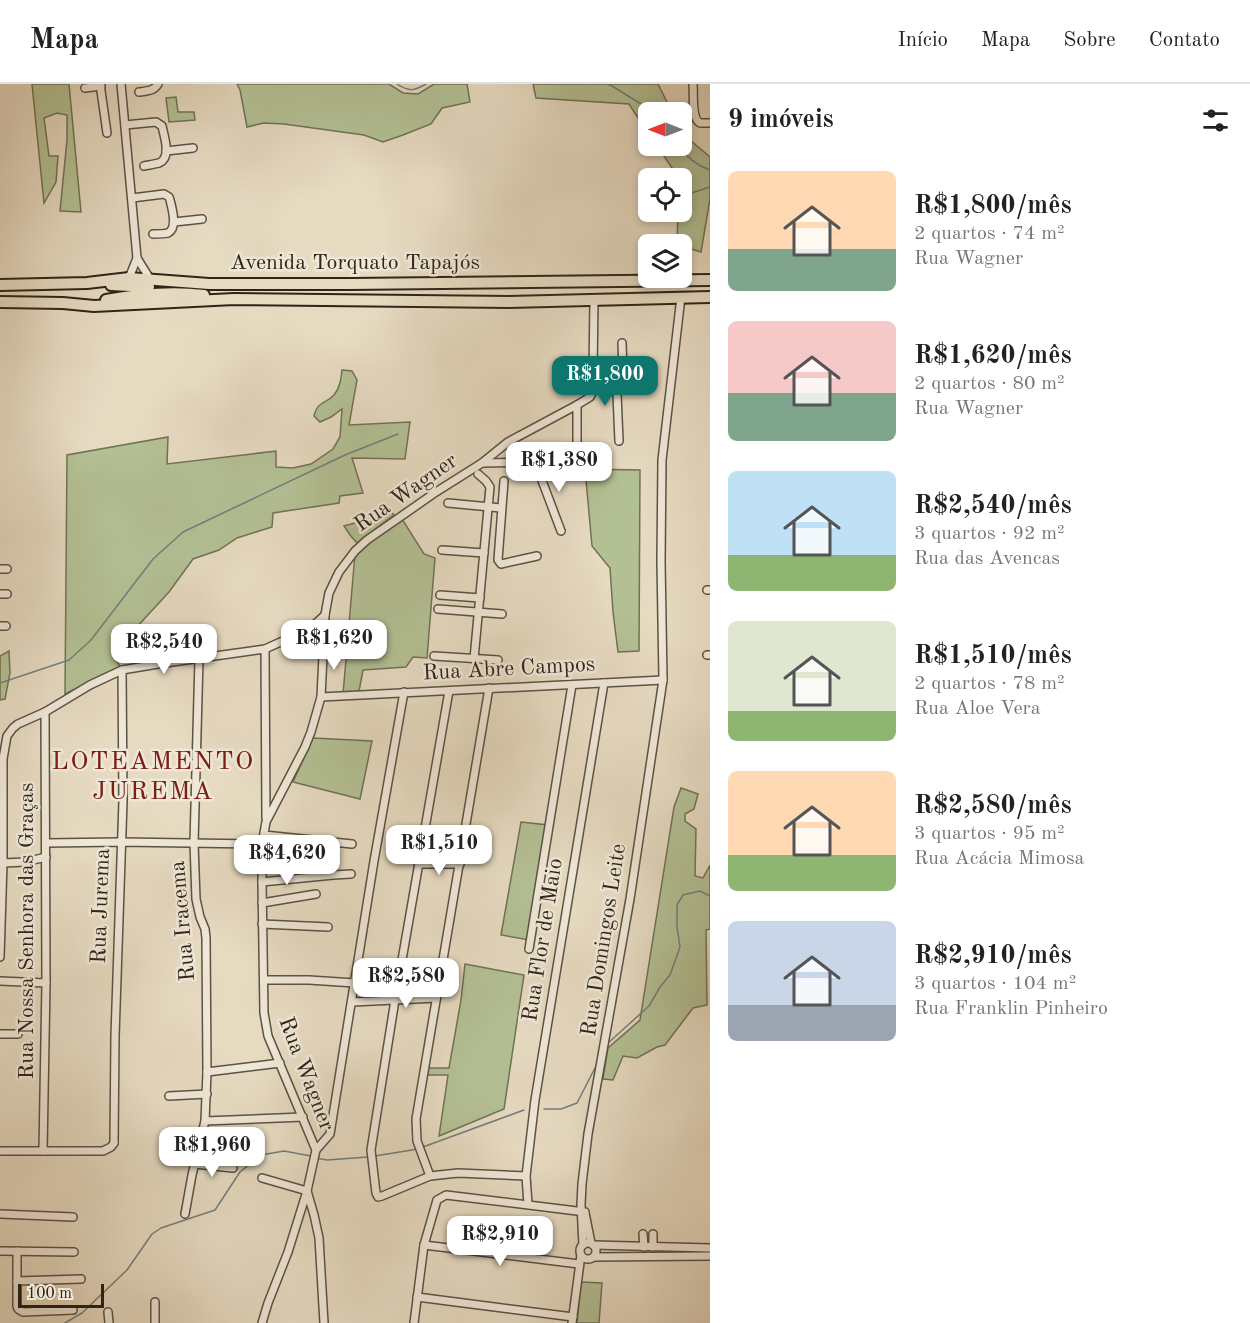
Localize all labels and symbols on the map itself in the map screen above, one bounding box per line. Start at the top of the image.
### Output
north arrow [638,102,692,156]
street label: Avenida Torquato Tapajós [230,252,480,274]
pin: R$1,800 [550,356,660,407]
pin: R$1,380 [504,442,614,493]
street label: Rua Wagner [351,450,461,536]
pin: R$1,620 [279,620,389,671]
pin: R$2,540 [109,624,219,675]
street label: Rua Abre Campos [422,653,596,685]
district label: LOTEAMENTO JUREMA [51,749,255,805]
street label: Rua Nossa Senhora das Graças [16,783,38,1079]
pin: R$1,510 [384,825,494,876]
pin: R$4,620 [232,835,342,886]
street label: Rua Domingos Leite [578,842,630,1038]
street label: Rua Jurema [88,848,114,964]
street label: Rua Flor de Maio [519,857,567,1023]
street label: Rua Iracema [167,860,199,982]
pin: R$2,580 [351,958,461,1009]
street label: Rua Wagner [274,1014,338,1134]
pin: R$1,960 [157,1127,267,1178]
pin: R$2,910 [445,1216,555,1267]
scale bar [18,1281,104,1308]

